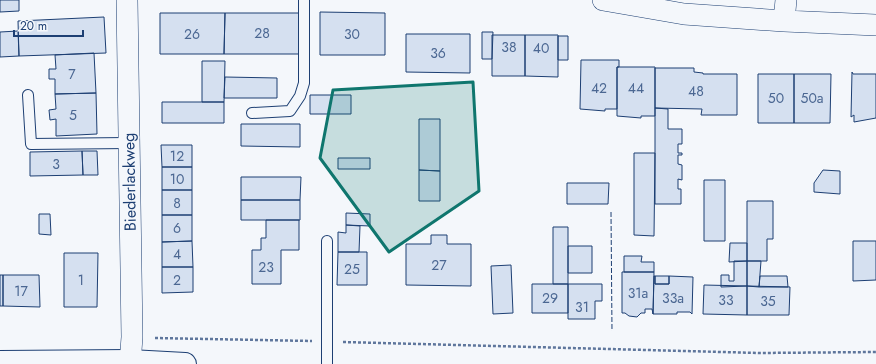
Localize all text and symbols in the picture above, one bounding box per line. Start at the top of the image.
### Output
scale bar [14,12,83,38]
text: 20 m [20,17,47,35]
house number: 28 [254,23,270,43]
house number: 26 [184,24,200,44]
house number: 30 [344,24,360,44]
house number: 38 [501,37,517,57]
house number: 40 [533,38,549,58]
house number: 36 [430,43,446,63]
house number: 7 [68,64,76,84]
house number: 42 [591,78,607,98]
house number: 44 [628,78,644,98]
house number: 48 [688,81,704,101]
house number: 50 [768,88,784,108]
house number: 50a [800,88,824,108]
house number: 5 [69,105,77,125]
street label: Biederlackweg [117,133,142,231]
house number: 12 [170,146,184,166]
house number: 3 [52,154,60,174]
house number: 10 [170,169,184,189]
house number: 8 [173,193,181,213]
house number: 6 [173,218,181,238]
house number: 4 [173,244,181,264]
house number: 27 [431,255,447,275]
house number: 23 [258,257,274,277]
house number: 25 [344,259,360,279]
house number: 1 [78,270,84,290]
house number: 2 [173,270,181,290]
house number: 17 [14,281,28,301]
house number: 31a [628,283,648,303]
house number: 29 [542,288,558,308]
house number: 33a [662,288,684,308]
house number: 33 [718,290,734,310]
house number: 35 [760,291,776,311]
house number: 31 [575,297,589,317]

